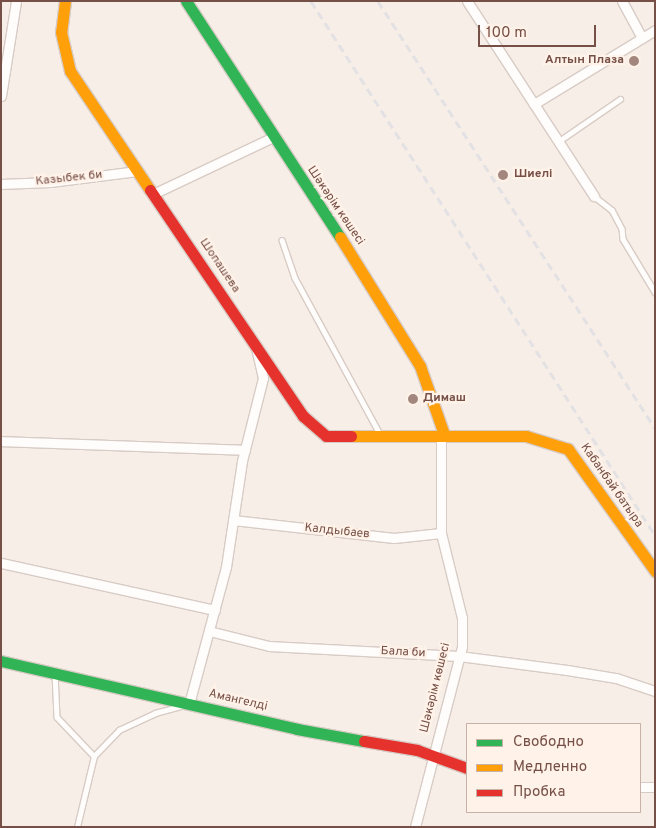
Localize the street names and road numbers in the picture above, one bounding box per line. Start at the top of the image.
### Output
street label: Шәкәрім көшесі [303,164,367,248]
street label: Казыбек би [35,168,103,190]
street label: Шопашева [196,236,242,296]
street label: Кабанбай батыра [577,441,645,531]
street label: Калдыбаев [304,521,370,543]
street label: Шәкәрім көшесі [418,642,454,734]
street label: Бала би [380,645,426,661]
street label: Амангелді [207,687,269,715]

